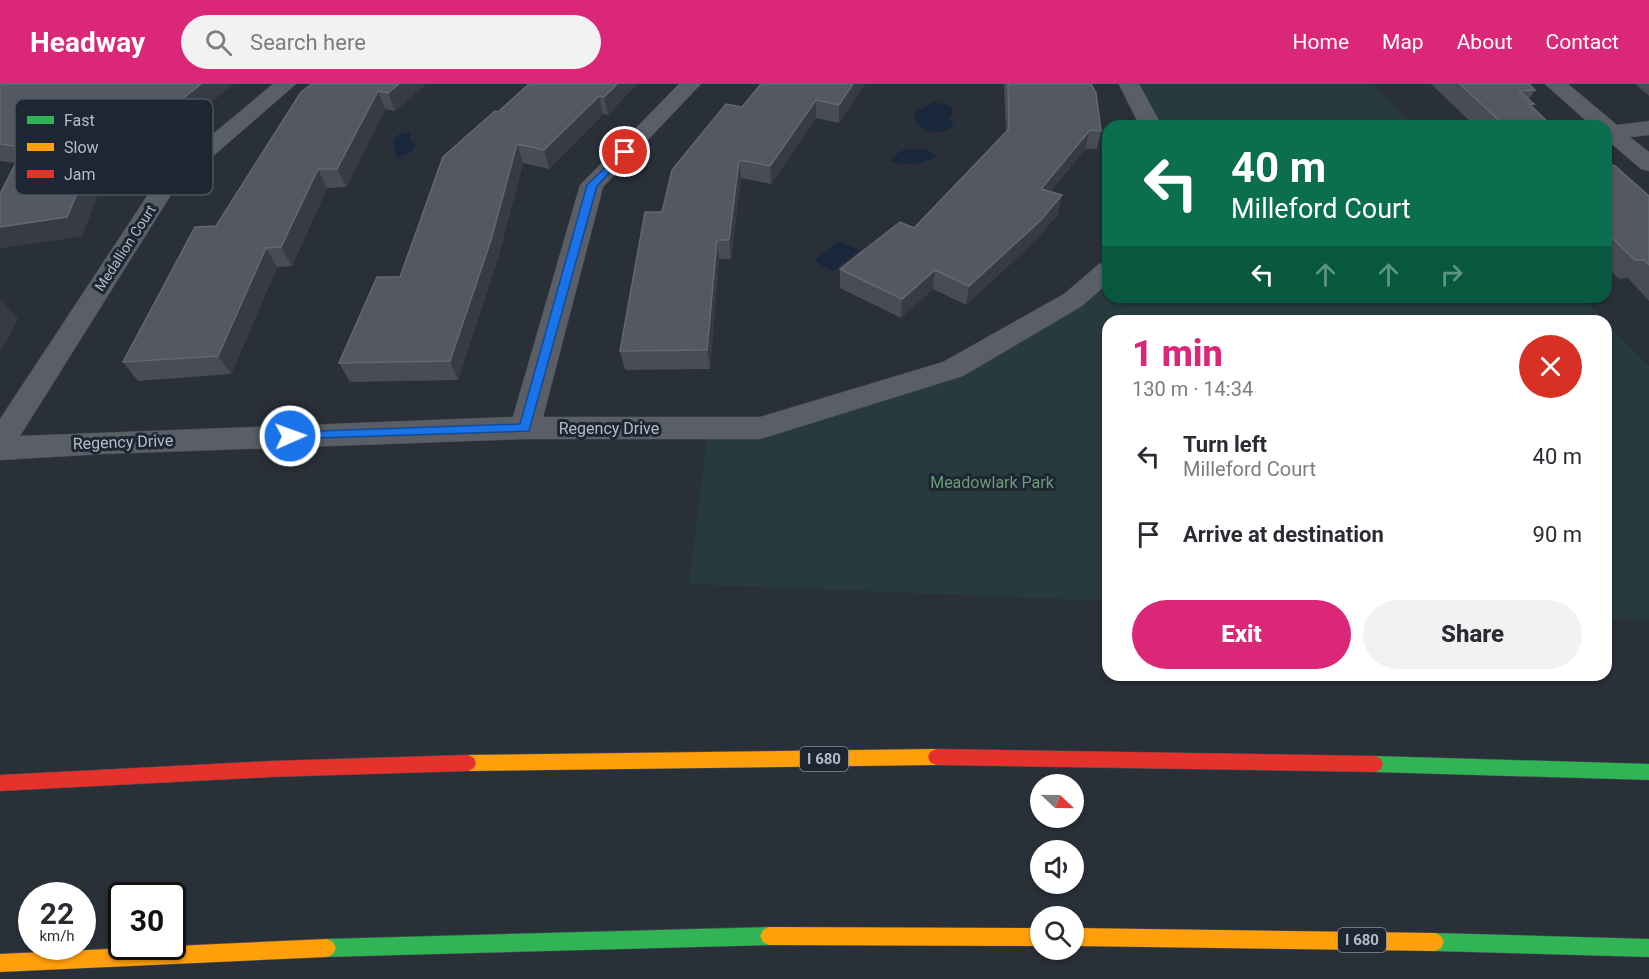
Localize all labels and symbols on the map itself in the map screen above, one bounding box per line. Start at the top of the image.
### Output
legend [15,99,213,195]
text: Fast [64,111,95,130]
pin [599,126,650,177]
text: Slow [64,138,99,157]
text: Jam [64,165,96,184]
street label: Medallion Court [91,202,159,294]
position arrow [258,404,322,468]
street label: Regency Drive [559,419,659,438]
street label: Regency Drive [72,431,174,453]
park label: Meadowlark Park [930,473,1055,492]
road number: I 680 [800,747,848,771]
north arrow [1030,774,1084,828]
speed limit sign: 30 [108,882,186,960]
road number: I 680 [1338,928,1386,952]

